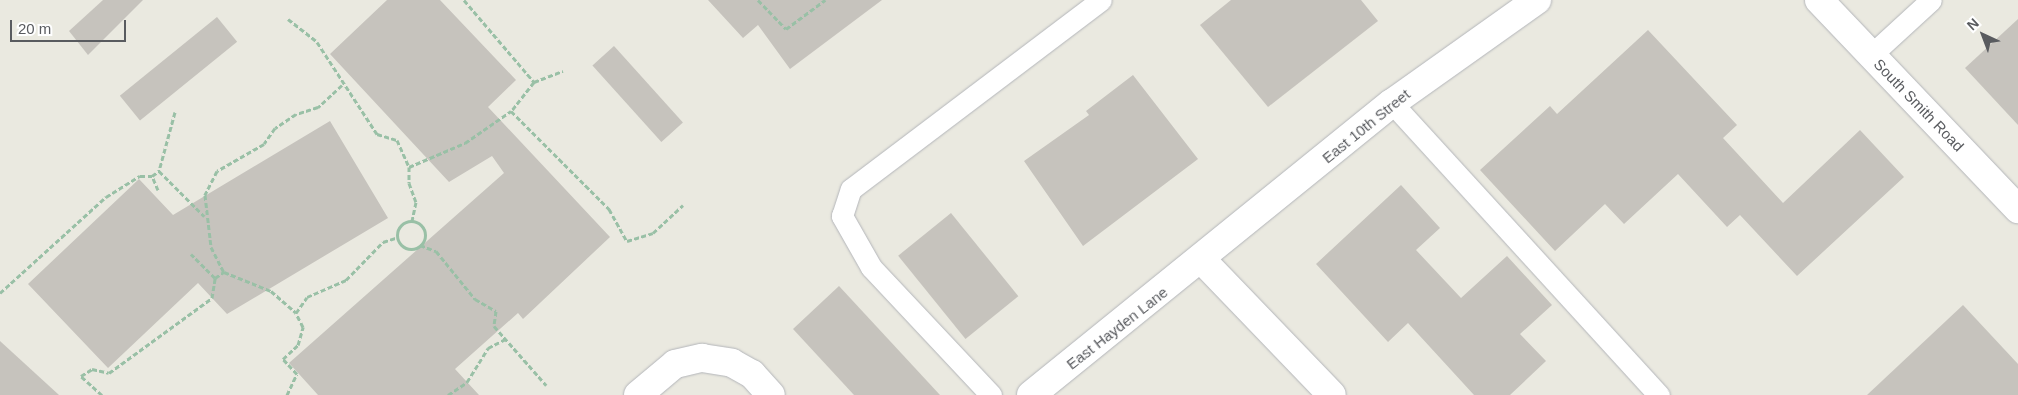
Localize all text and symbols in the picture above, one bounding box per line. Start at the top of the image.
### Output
scale bar [12,10,129,42]
north arrow [1958,10,2008,60]
text: N [1964,15,1982,33]
text: 20 m [18,20,51,37]
street label: South Smith Road [1870,55,1968,155]
street label: East 10th Street [1319,85,1413,167]
street label: East Hayden Lane [1063,283,1171,373]

